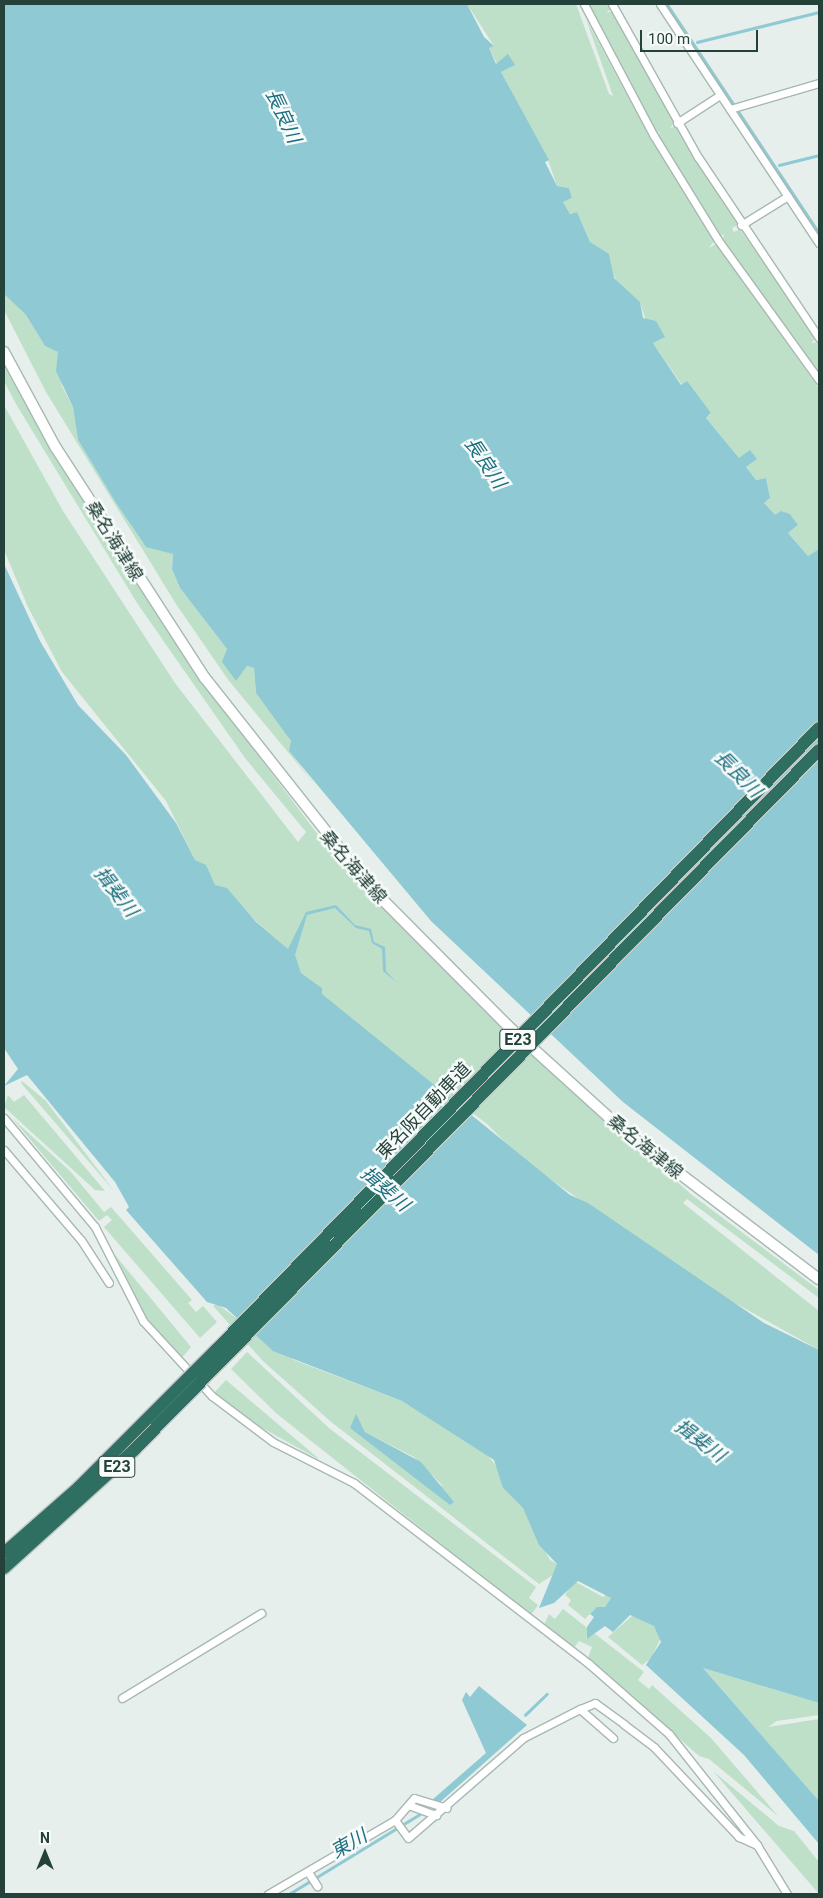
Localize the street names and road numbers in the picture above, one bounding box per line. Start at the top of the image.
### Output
street label: 桑名海津線 [81,497,147,585]
street label: 桑名海津線 [315,826,391,908]
road number: E23 [499,1026,537,1054]
street label: 東名阪自動車道 [372,1058,476,1164]
street label: 桑名海津線 [603,1110,687,1184]
road number: E23 [98,1454,136,1480]

